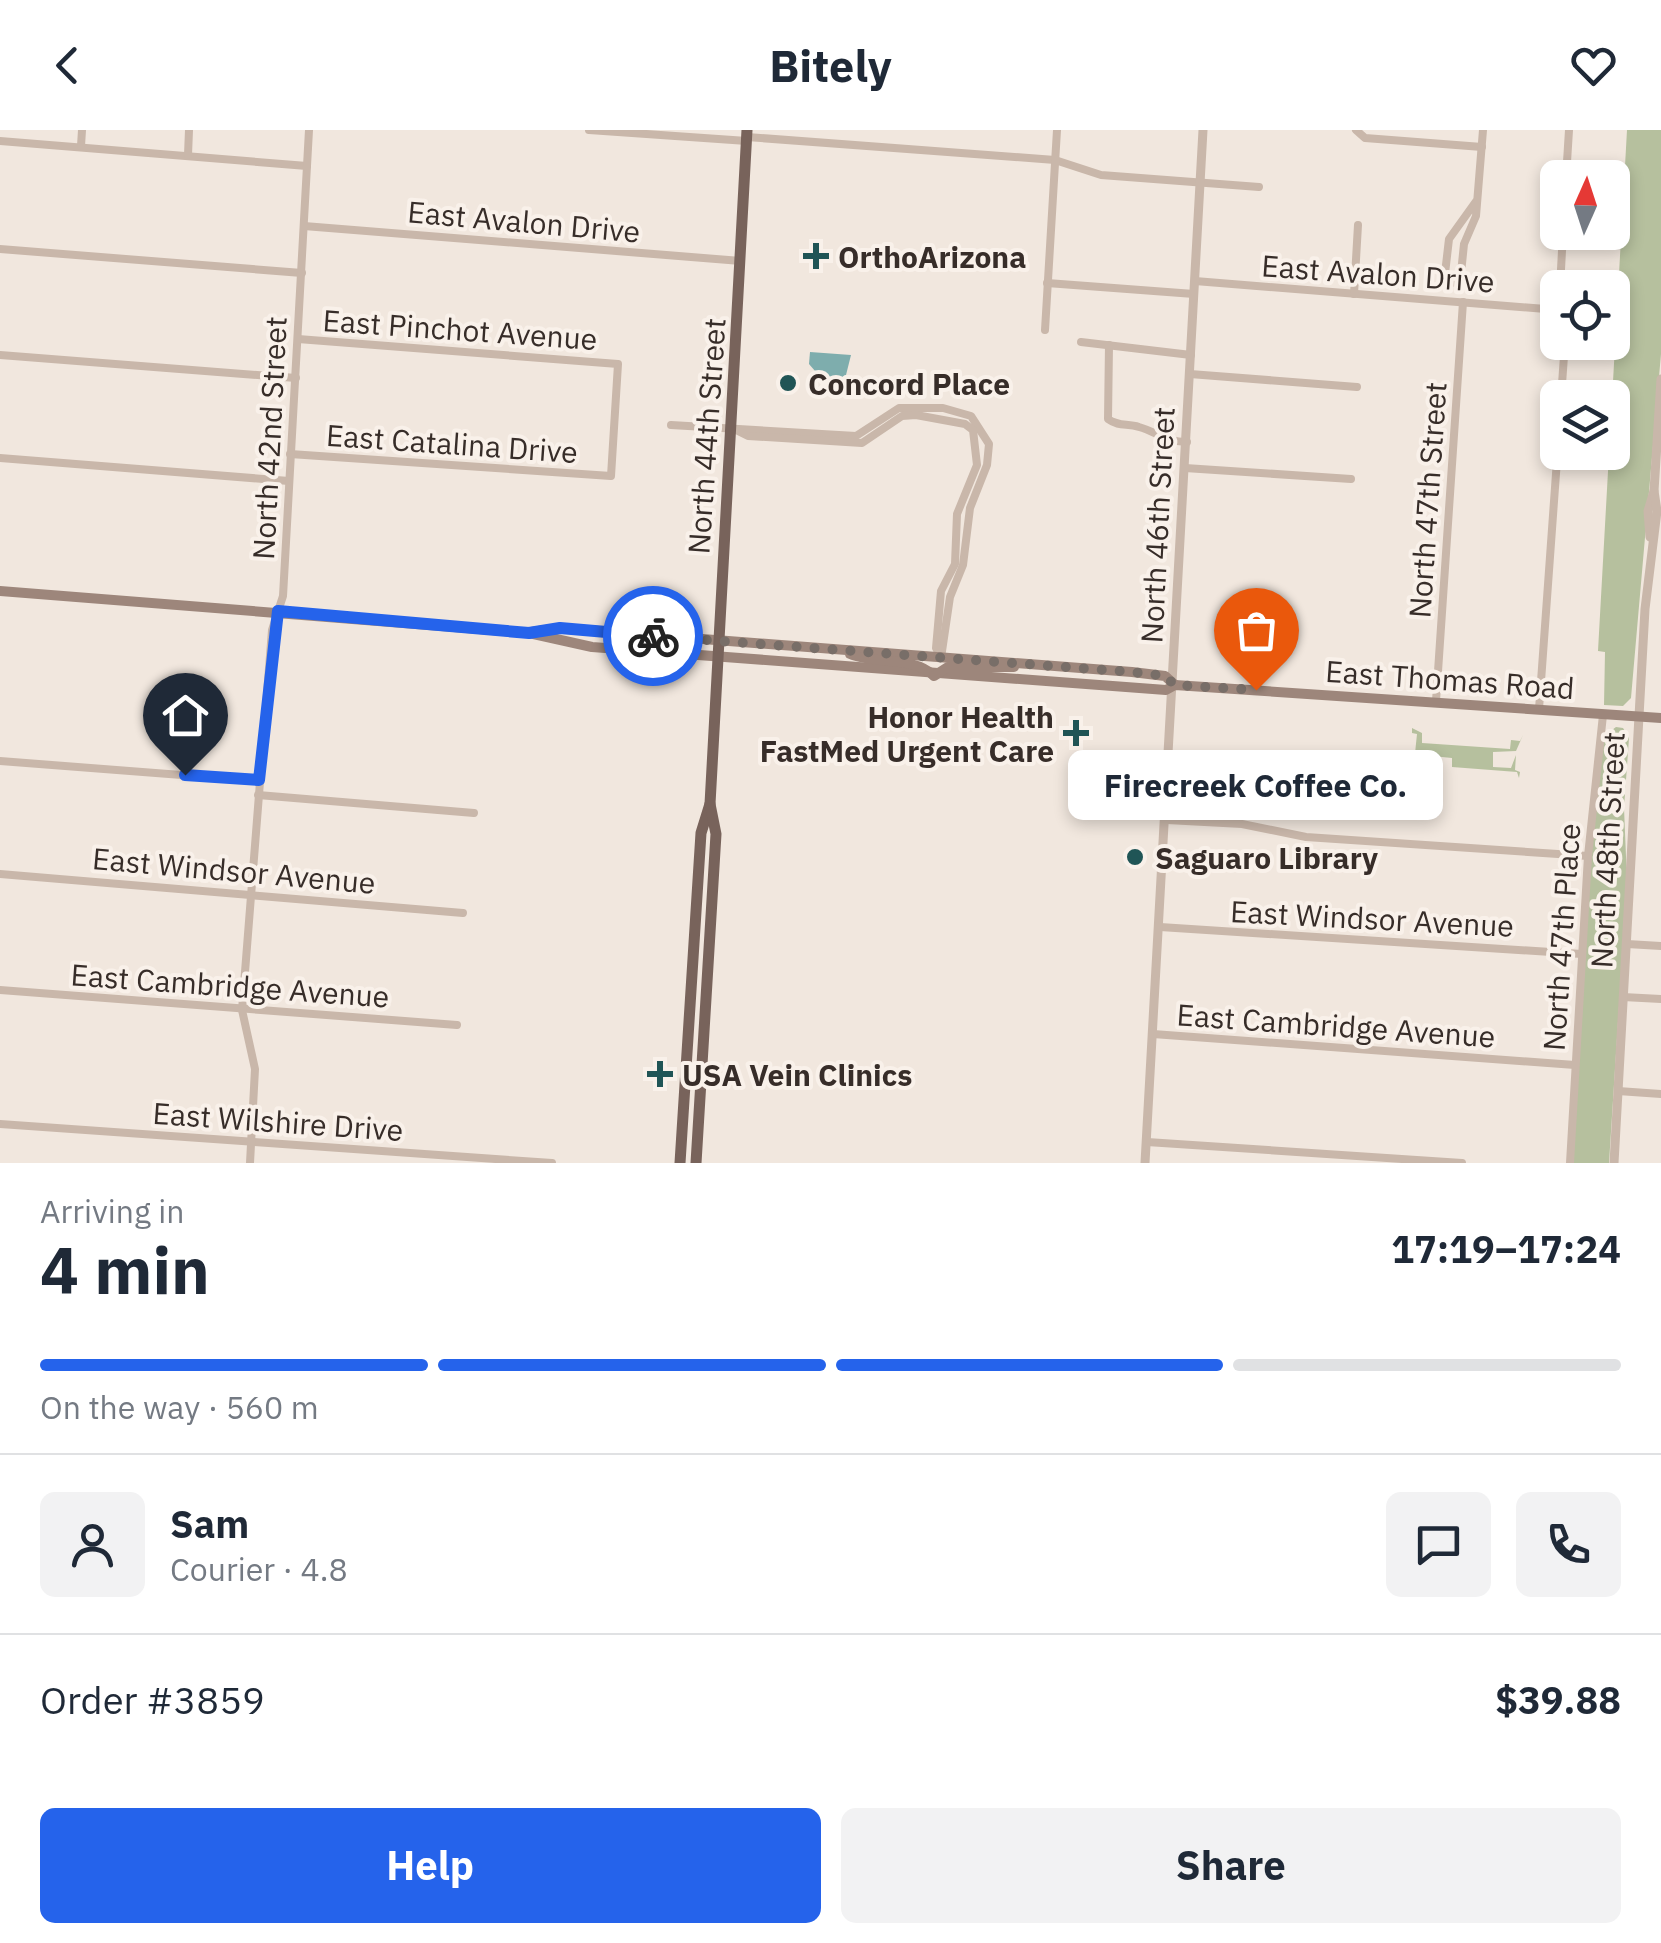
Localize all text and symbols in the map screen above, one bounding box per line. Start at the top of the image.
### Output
text: Bitely [769,36,892,94]
icon: back [40,38,95,93]
icon: heart [1566,38,1621,93]
north arrow [1540,160,1630,250]
map controls [1540,160,1630,470]
street label: East Avalon Drive [406,191,642,251]
place label: OrthoArizona [838,237,1026,276]
marker: OrthoArizona [803,243,829,269]
street label: East Avalon Drive [1260,245,1496,301]
button: locate [1540,270,1630,360]
street label: East Pinchot Avenue [321,300,599,358]
street label: North 42nd Street [243,315,295,561]
street label: North 44th Street [678,317,734,555]
place label: Concord Place [808,364,1010,403]
marker: Concord Place [777,372,799,394]
button: layers [1540,380,1630,470]
street label: North 47th Street [1399,381,1455,619]
street label: North 46th Street [1131,406,1183,644]
street label: East Catalina Drive [325,415,579,471]
courier [603,586,703,686]
pin [1214,588,1299,691]
icon: bag [1229,603,1284,658]
icon: bike [626,609,681,664]
street label: East Thomas Road [1324,651,1576,707]
pin [143,673,228,776]
icon: home [158,688,213,743]
place label: Honor Health FastMed Urgent Care [760,697,1054,770]
marker: Honor Health FastMed Urgent Care [1063,720,1089,746]
street label: North 48th Street [1581,731,1633,969]
callout: Firecreek Coffee Co. [1068,750,1444,820]
text: Firecreek Coffee Co. [1104,764,1407,806]
street label: North 47th Place [1534,822,1588,1052]
street label: East Windsor Avenue [91,838,377,902]
place label: Saguaro Library [1155,838,1378,877]
marker: Saguaro Library [1124,846,1146,868]
street label: East Windsor Avenue [1229,891,1515,945]
street label: East Cambridge Avenue [69,954,391,1016]
street label: East Cambridge Avenue [1175,994,1497,1056]
place label: USA Vein Clinics [682,1055,912,1094]
marker: USA Vein Clinics [647,1061,673,1087]
street label: East Wilshire Drive [151,1093,405,1149]
text: Arriving in [40,1190,185,1232]
text: 17:19–17:24 [1391,1224,1621,1273]
text: 4 min [40,1227,210,1312]
text: On the way · 560 m [40,1386,319,1428]
button: person [40,1492,145,1597]
button: chat [1386,1492,1491,1597]
button: phone [1516,1492,1621,1597]
text: Sam [170,1499,249,1548]
text: Courier · 4.8 [170,1548,348,1590]
text: Order #3859 [40,1675,265,1724]
text: $39.88 [1495,1675,1621,1724]
button: Help [40,1808,821,1923]
button: Share [841,1808,1621,1923]

